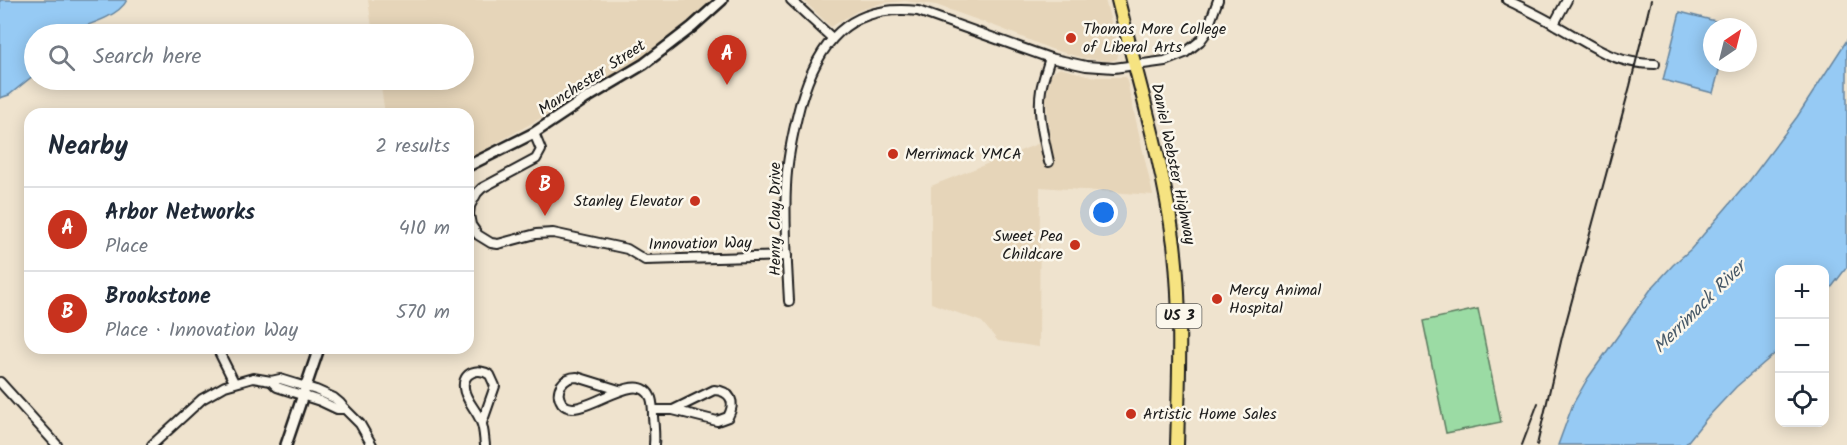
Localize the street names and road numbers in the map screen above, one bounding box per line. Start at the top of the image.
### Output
street label: Manchester Street [533,33,651,122]
street label: Daniel Webster Highway [1144,81,1202,247]
street label: Henry Clay Drive [763,162,788,276]
street label: Innovation Way [648,231,752,257]
road number: US 3 [1156,304,1202,328]

